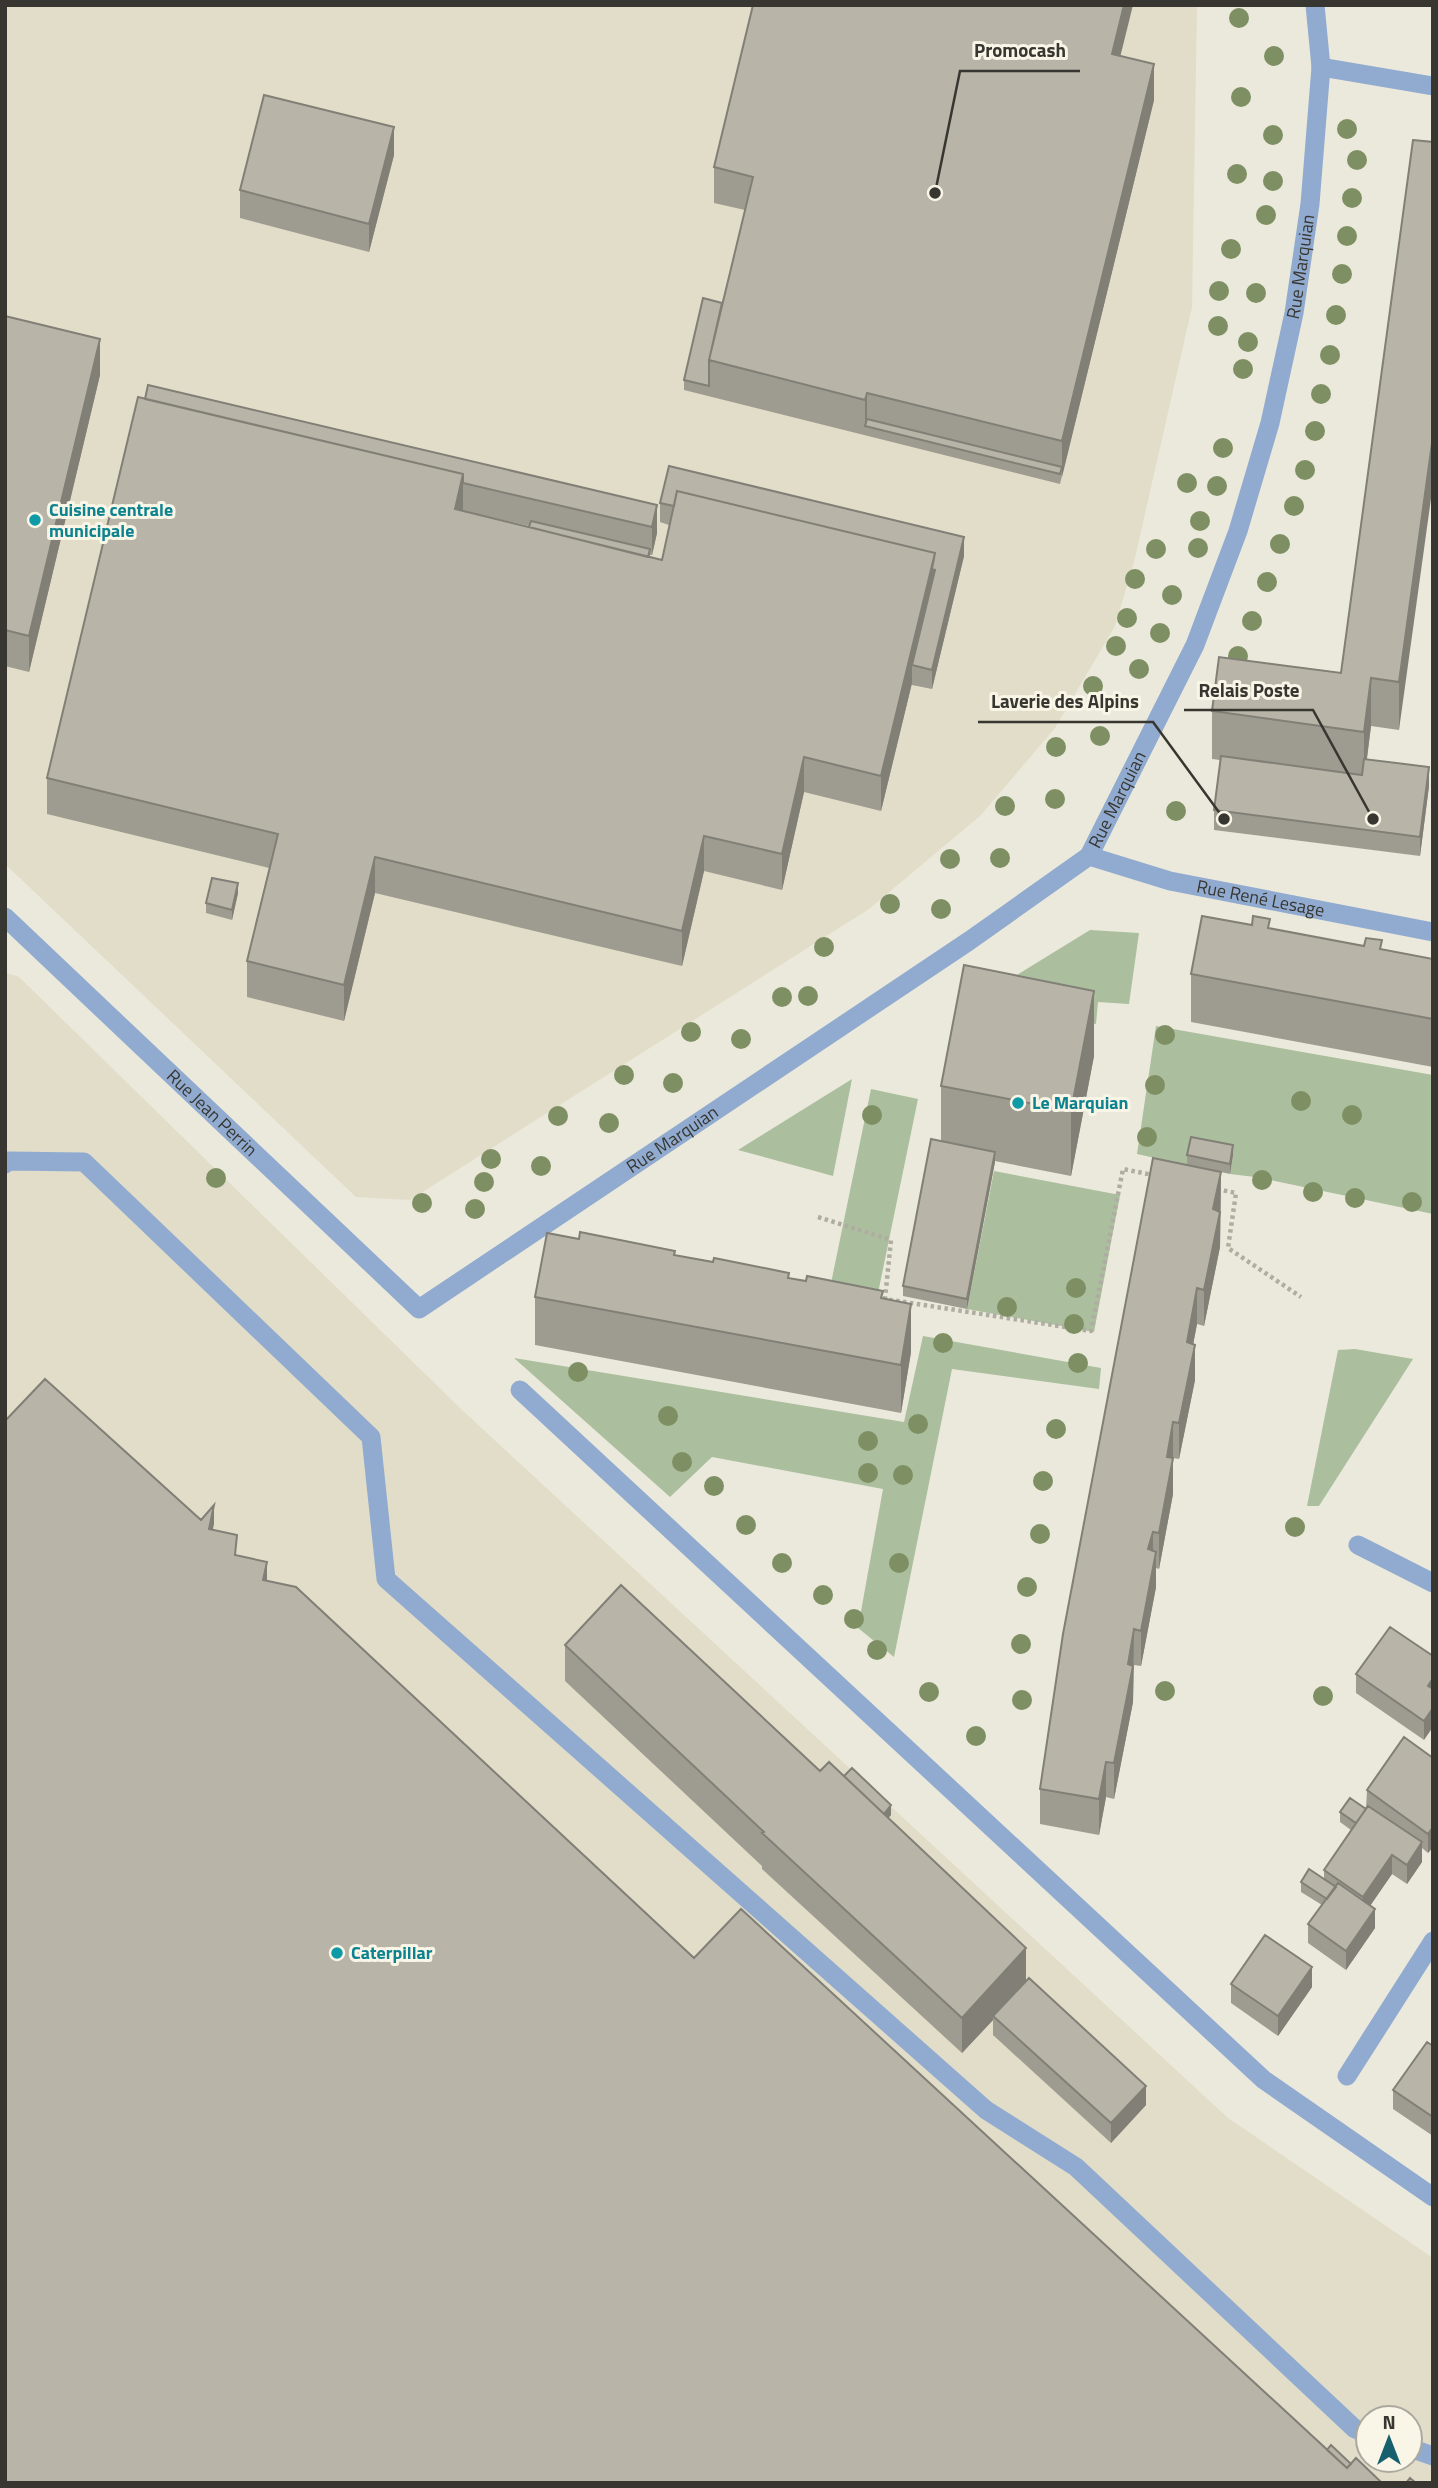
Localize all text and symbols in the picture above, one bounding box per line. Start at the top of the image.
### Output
callout: Promocash [960,31,1080,71]
text: Promocash [974,35,1066,64]
street label: Rue Marquian [1279,212,1321,322]
place label: Cuisine centrale municipale [49,496,173,544]
marker: Cuisine centrale municipale [27,512,43,528]
callout: Relais Poste [1184,670,1313,710]
text: Relais Poste [1198,675,1300,704]
callout: Laverie des Alpins [978,682,1153,722]
text: Laverie des Alpins [991,686,1139,715]
street label: Rue Marquian [1081,746,1153,853]
street label: Rue René Lesage [1194,872,1327,924]
street label: Rue Jean Perrin [161,1063,264,1162]
place label: Le Marquian [1032,1089,1129,1116]
marker: Le Marquian [1010,1095,1026,1111]
street label: Rue Marquian [621,1098,723,1180]
place label: Caterpillar [351,1939,433,1966]
marker: Caterpillar [329,1945,345,1961]
north arrow [1354,2404,1424,2474]
text: N [1382,2407,1396,2436]

